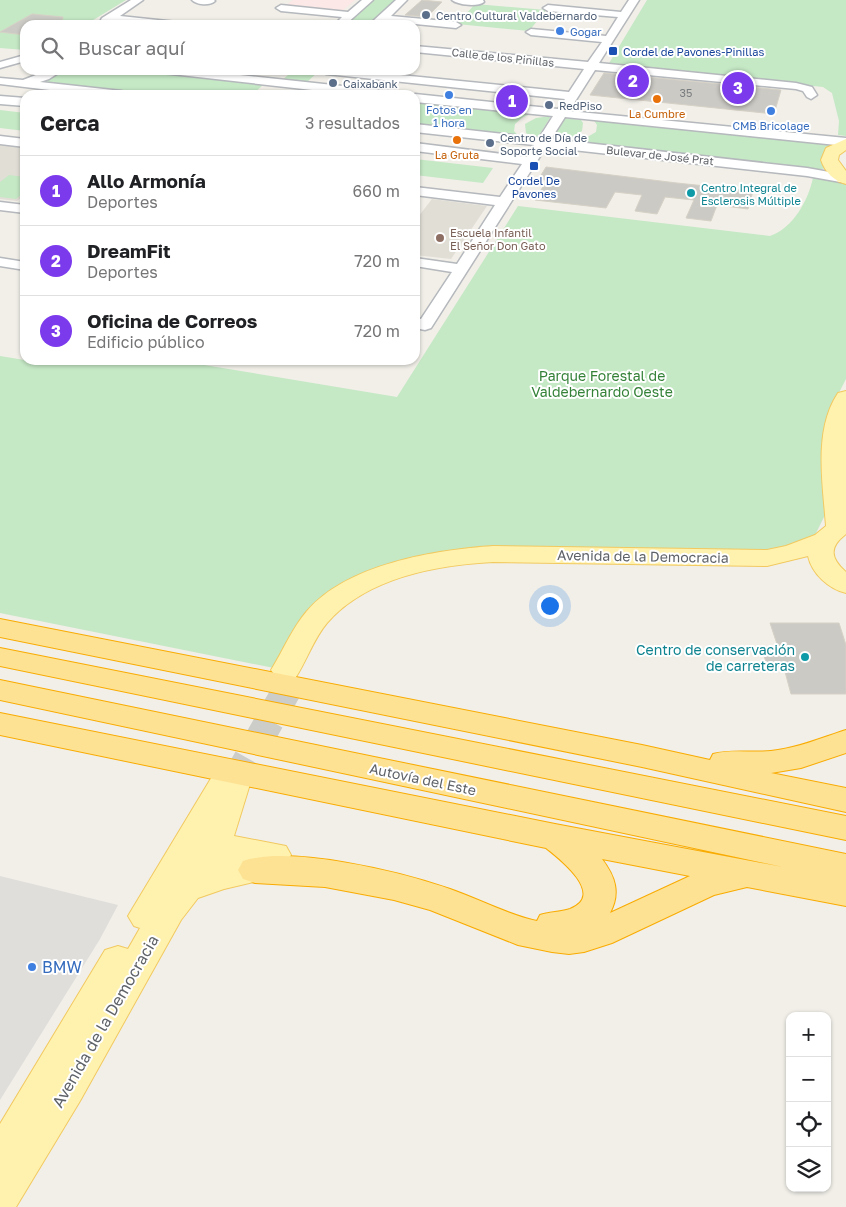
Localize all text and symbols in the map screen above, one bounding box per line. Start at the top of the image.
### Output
marker: Centro Cultural Valdebernardo [420,9,432,21]
place label: Centro Cultural Valdebernardo [436,9,597,22]
search box [20,20,420,75]
marker: Gogar [554,25,566,37]
place label: Gogar [570,25,602,38]
icon: search [38,34,66,62]
text: Buscar aquí [78,36,185,59]
street label: Calle de los Pinillas [451,45,555,69]
marker: Cordel de Pavones-Pinillas [607,45,619,57]
place label: Cordel de Pavones-Pinillas [623,45,764,58]
pin: 2 [617,62,649,100]
pin: 3 [722,69,754,107]
marker: Caixabank [327,77,339,89]
place label: Caixabank [343,77,398,90]
pin: 1 [496,82,528,120]
house number: 35 [680,86,692,99]
marker: Fotos en 1 hora [443,89,455,101]
marker: La Cumbre [651,93,663,105]
marker: RedPiso [543,99,555,111]
place label: RedPiso [559,99,602,112]
place label: Fotos en 1 hora [426,103,472,129]
marker: CMB Bricolage [765,105,777,117]
place label: La Cumbre [629,107,685,120]
text: Cerca [40,110,99,136]
text: 3 resultados [305,113,400,133]
place label: CMB Bricolage [732,119,810,132]
place label: Centro de Día de Soporte Social [500,131,587,157]
marker: La Gruta [451,134,463,146]
marker: Centro de Día de Soporte Social [484,137,496,149]
street label: Bulevar de José Prat [606,143,714,167]
place label: La Gruta [435,148,479,161]
marker: Cordel De Pavones [528,160,540,172]
text: Allo Armonía [87,169,206,192]
place label: Cordel De Pavones [508,174,560,200]
text: 1 [52,181,60,201]
text: 660 m [353,181,400,201]
place label: Centro Integral de Esclerosis Múltiple [701,181,801,207]
marker: Centro Integral de Esclerosis Múltiple [685,187,697,199]
text: Deportes [87,192,158,212]
place label: Escuela Infantil El Señor Don Gato [450,226,546,252]
marker: Escuela Infantil El Señor Don Gato [434,232,446,244]
text: DreamFit [87,239,171,262]
text: 2 [51,251,61,271]
text: 720 m [354,251,400,271]
text: Deportes [87,262,158,282]
text: Oficina de Correos [87,309,258,332]
text: 3 [51,321,61,341]
text: 720 m [354,321,400,341]
text: Edificio público [87,332,205,352]
park label: Parque Forestal de Valdebernardo Oeste [531,367,673,400]
street label: Avenida de la Democracia [557,546,729,566]
your location [537,593,563,619]
place label: Centro de conservación de carreteras [636,641,795,674]
marker: Centro de conservación de carreteras [799,651,811,663]
street label: Autovía del Este [368,759,478,799]
street label: Avenida de la Democracia [47,931,163,1111]
place label: BMW [42,957,82,977]
marker: BMW [26,961,38,973]
map controls [786,1012,831,1192]
button: + [786,1012,831,1057]
button: − [786,1057,831,1102]
button: locate [786,1102,831,1147]
button: layers [786,1147,831,1192]

